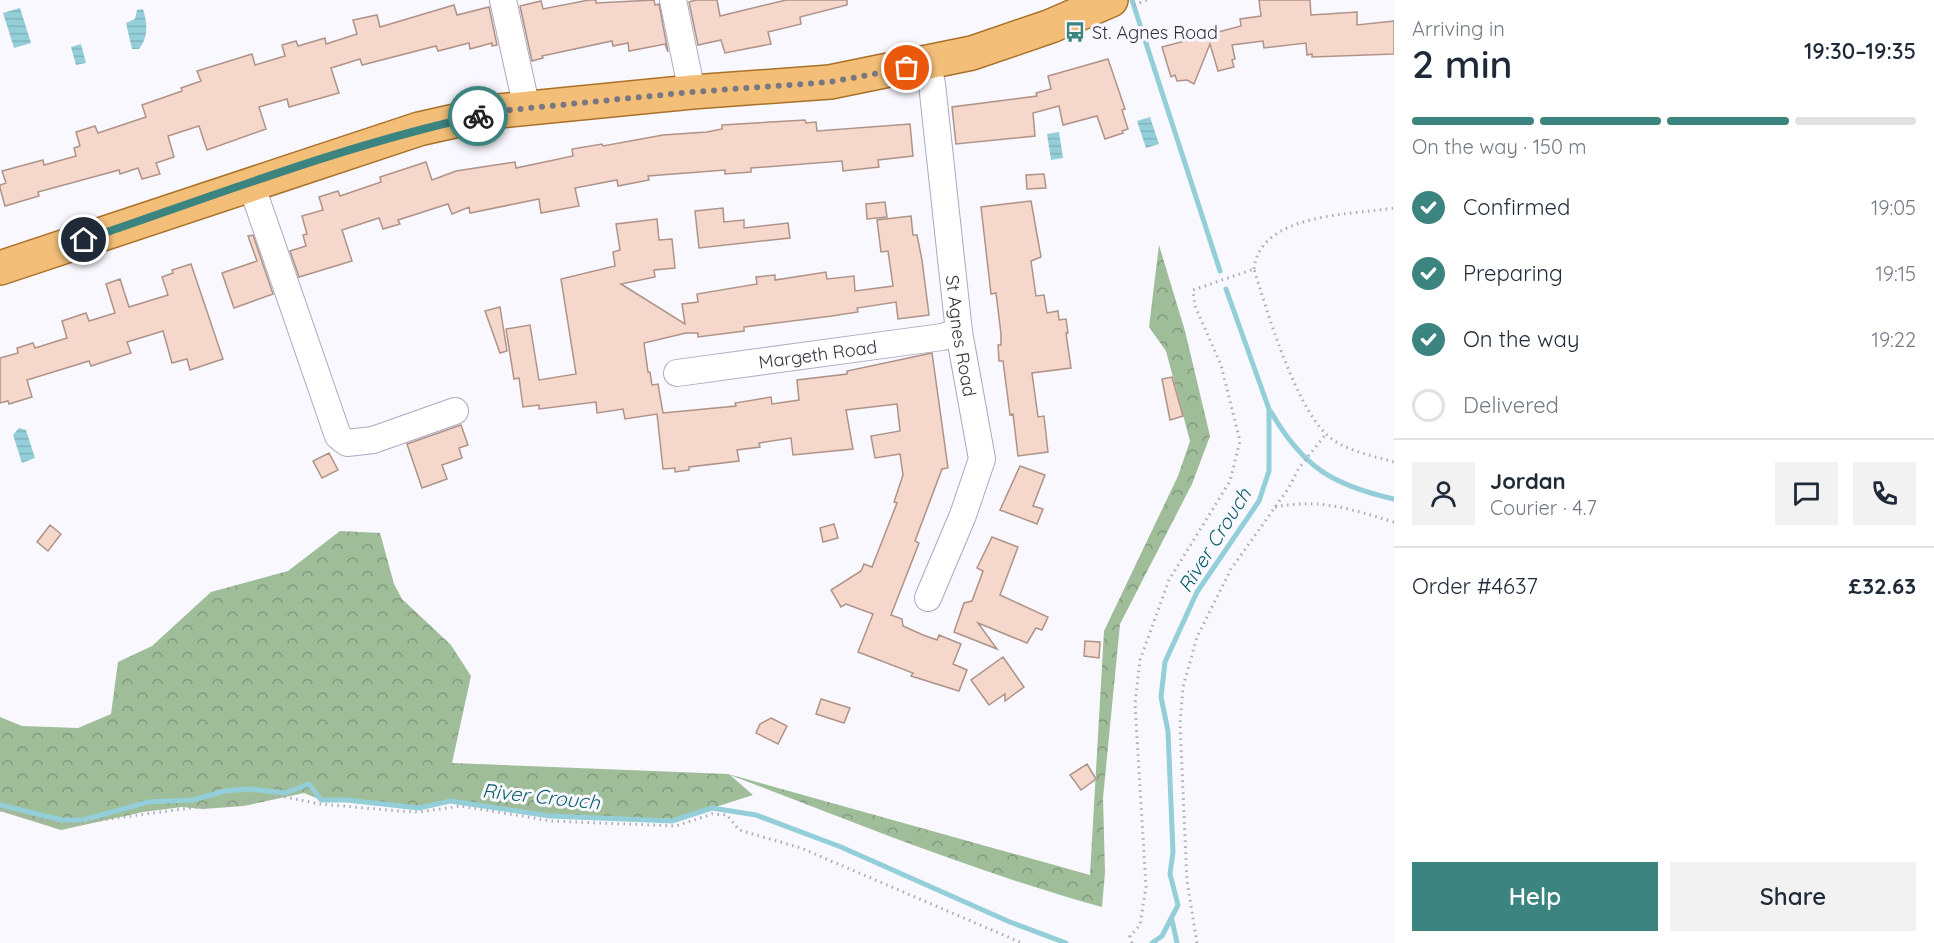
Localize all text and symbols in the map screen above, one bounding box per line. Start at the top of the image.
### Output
text: Arriving in [1412,16,1505,41]
bus stop icon: St. Agnes Road [1063,20,1087,44]
place label: St. Agnes Road [1092,21,1218,44]
text: 19:30–19:35 [1804,37,1916,65]
text: 2 min [1412,39,1513,88]
pin [881,42,932,93]
icon: bag [890,51,923,84]
courier [448,86,508,146]
icon: bike [462,100,495,133]
text: On the way · 150 m [1412,134,1587,159]
icon: check [1412,191,1445,224]
text: Confirmed [1463,193,1570,221]
text: 19:05 [1871,195,1916,220]
pin [58,214,109,265]
icon: home [67,223,100,256]
icon: check [1412,257,1445,290]
text: Preparing [1463,259,1563,287]
text: 19:15 [1875,261,1916,286]
street label: St Agnes Road [941,274,982,398]
icon: check [1412,323,1445,356]
text: On the way [1463,325,1579,353]
text: 19:22 [1872,327,1916,352]
street label: Margeth Road [757,334,878,373]
text: Delivered [1463,391,1559,419]
button: person [1412,462,1475,525]
button: chat [1775,462,1838,525]
button: phone [1853,462,1916,525]
text: Jordan [1490,467,1566,495]
water label: River Crouch [1172,483,1256,597]
text: Courier · 4.7 [1490,495,1597,520]
text: Order #4637 [1412,572,1538,600]
text: £32.63 [1848,572,1916,600]
water label: River Crouch [481,777,602,815]
button: Help [1412,862,1658,931]
button: Share [1670,862,1916,931]

